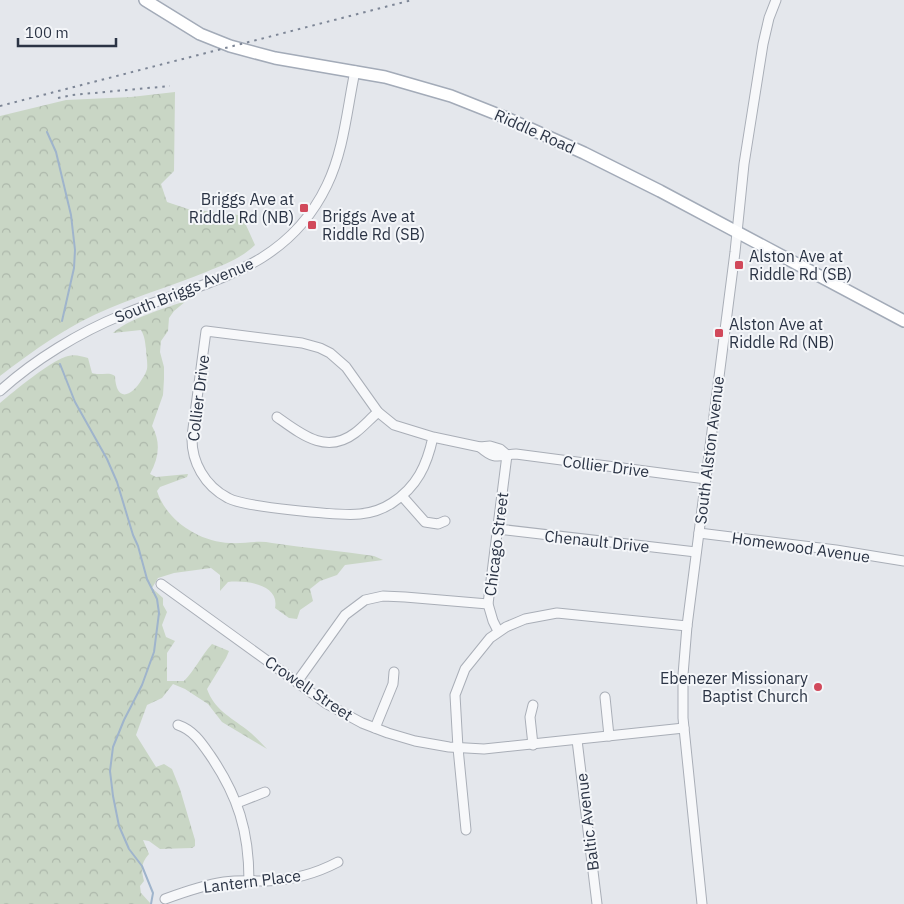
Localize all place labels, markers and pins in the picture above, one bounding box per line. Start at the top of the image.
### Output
place label: Briggs Ave at Riddle Rd (NB) [189,189,294,227]
marker: Briggs Ave at Riddle Rd (NB) [298,202,310,214]
place label: Briggs Ave at Riddle Rd (SB) [322,206,425,244]
marker: Briggs Ave at Riddle Rd (SB) [306,219,318,231]
place label: Alston Ave at Riddle Rd (SB) [749,246,852,284]
marker: Alston Ave at Riddle Rd (SB) [733,259,745,271]
place label: Alston Ave at Riddle Rd (NB) [729,314,834,352]
marker: Alston Ave at Riddle Rd (NB) [713,327,725,339]
place label: Ebenezer Missionary Baptist Church [660,668,808,706]
marker: Ebenezer Missionary Baptist Church [812,681,824,693]

